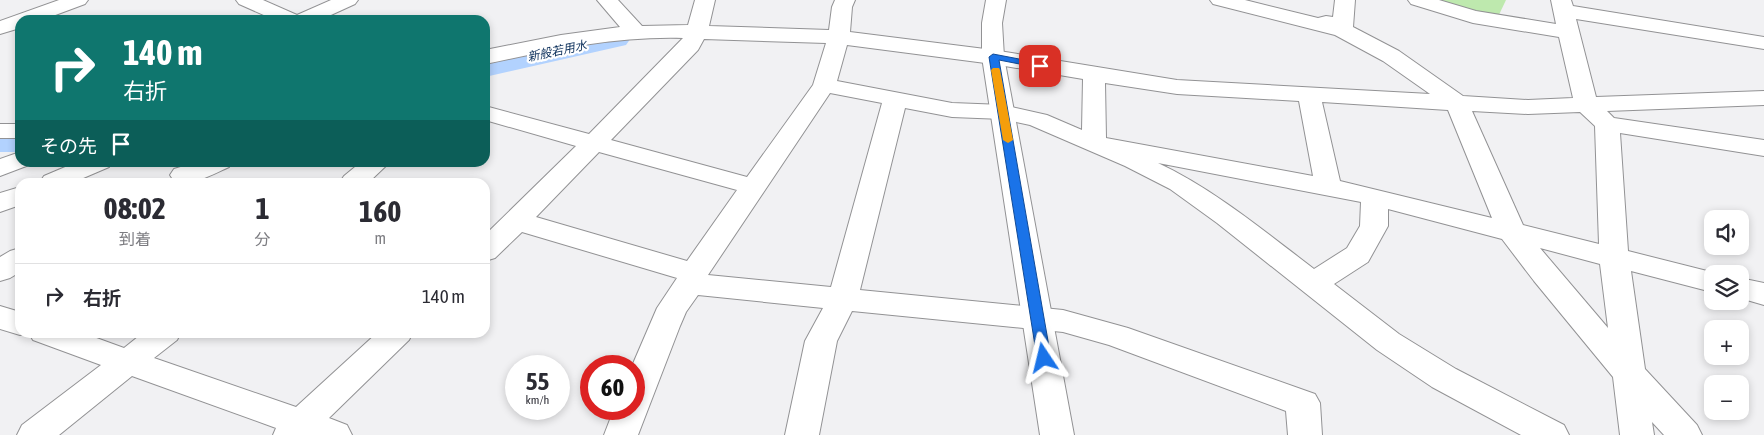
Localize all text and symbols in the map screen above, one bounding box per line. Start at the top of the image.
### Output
text: 140 m [123,32,202,72]
icon: right [40,35,105,100]
water label: 新般若用水 [526,38,590,64]
pin [1019,45,1061,87]
icon: arrive [1026,52,1054,80]
text: 右折 [123,78,167,104]
icon: arrive [107,130,135,158]
text: その先 [40,135,97,157]
text: 08:02 [104,191,166,225]
text: 1 [255,191,270,225]
text: 160 [359,194,401,228]
map controls [1704,210,1749,420]
button: sound [1704,210,1749,255]
text: m [374,229,386,247]
text: 到着 [119,230,151,248]
text: 分 [255,230,271,248]
button: layers [1704,265,1749,310]
icon: right [40,282,68,310]
text: 140 m [422,285,465,307]
text: 右折 [83,287,121,309]
button: + [1704,320,1749,365]
position arrow [1017,331,1069,383]
speed limit sign: 60 [580,355,645,420]
text: 55 [526,367,549,395]
button: − [1704,375,1749,420]
text: km/h [526,393,549,407]

